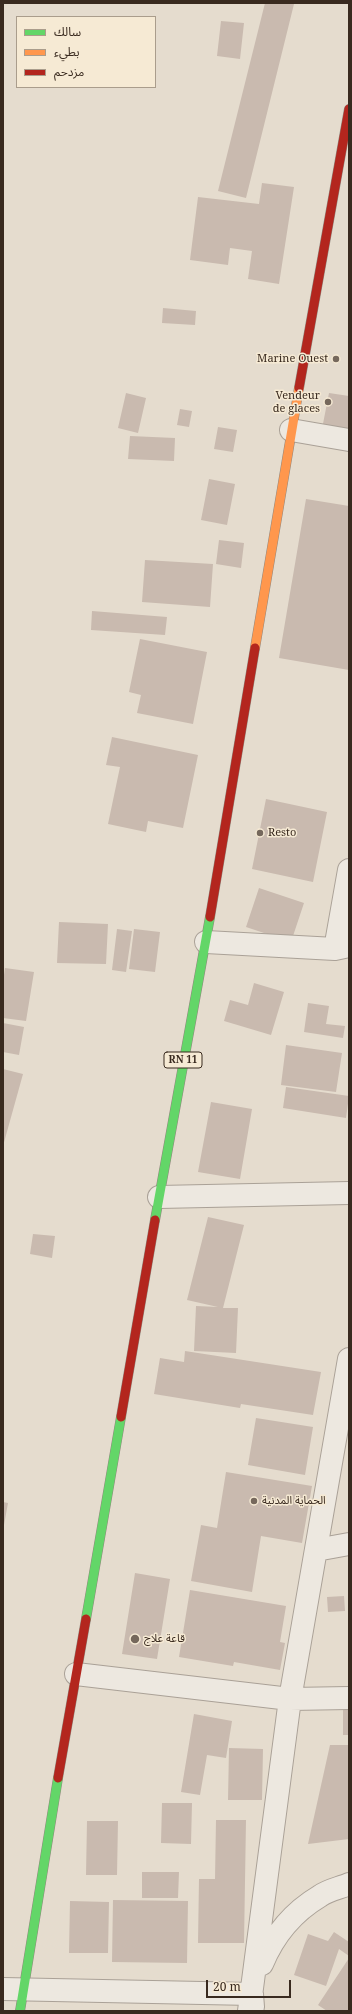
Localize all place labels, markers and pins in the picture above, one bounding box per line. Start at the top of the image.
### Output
place label: Marine Ouest [257,352,328,366]
marker: Marine Ouest [331,354,341,364]
place label: Vendeur de glaces [273,389,320,415]
marker: Vendeur de glaces [323,397,333,407]
place label: Resto [268,826,296,840]
marker: Resto [255,828,265,838]
place label: الحماية المدنية [262,1494,326,1508]
marker: الحماية المدنية [249,1496,259,1506]
place label: قاعة علاج [144,1632,185,1646]
marker: قاعة علاج [129,1633,141,1645]

